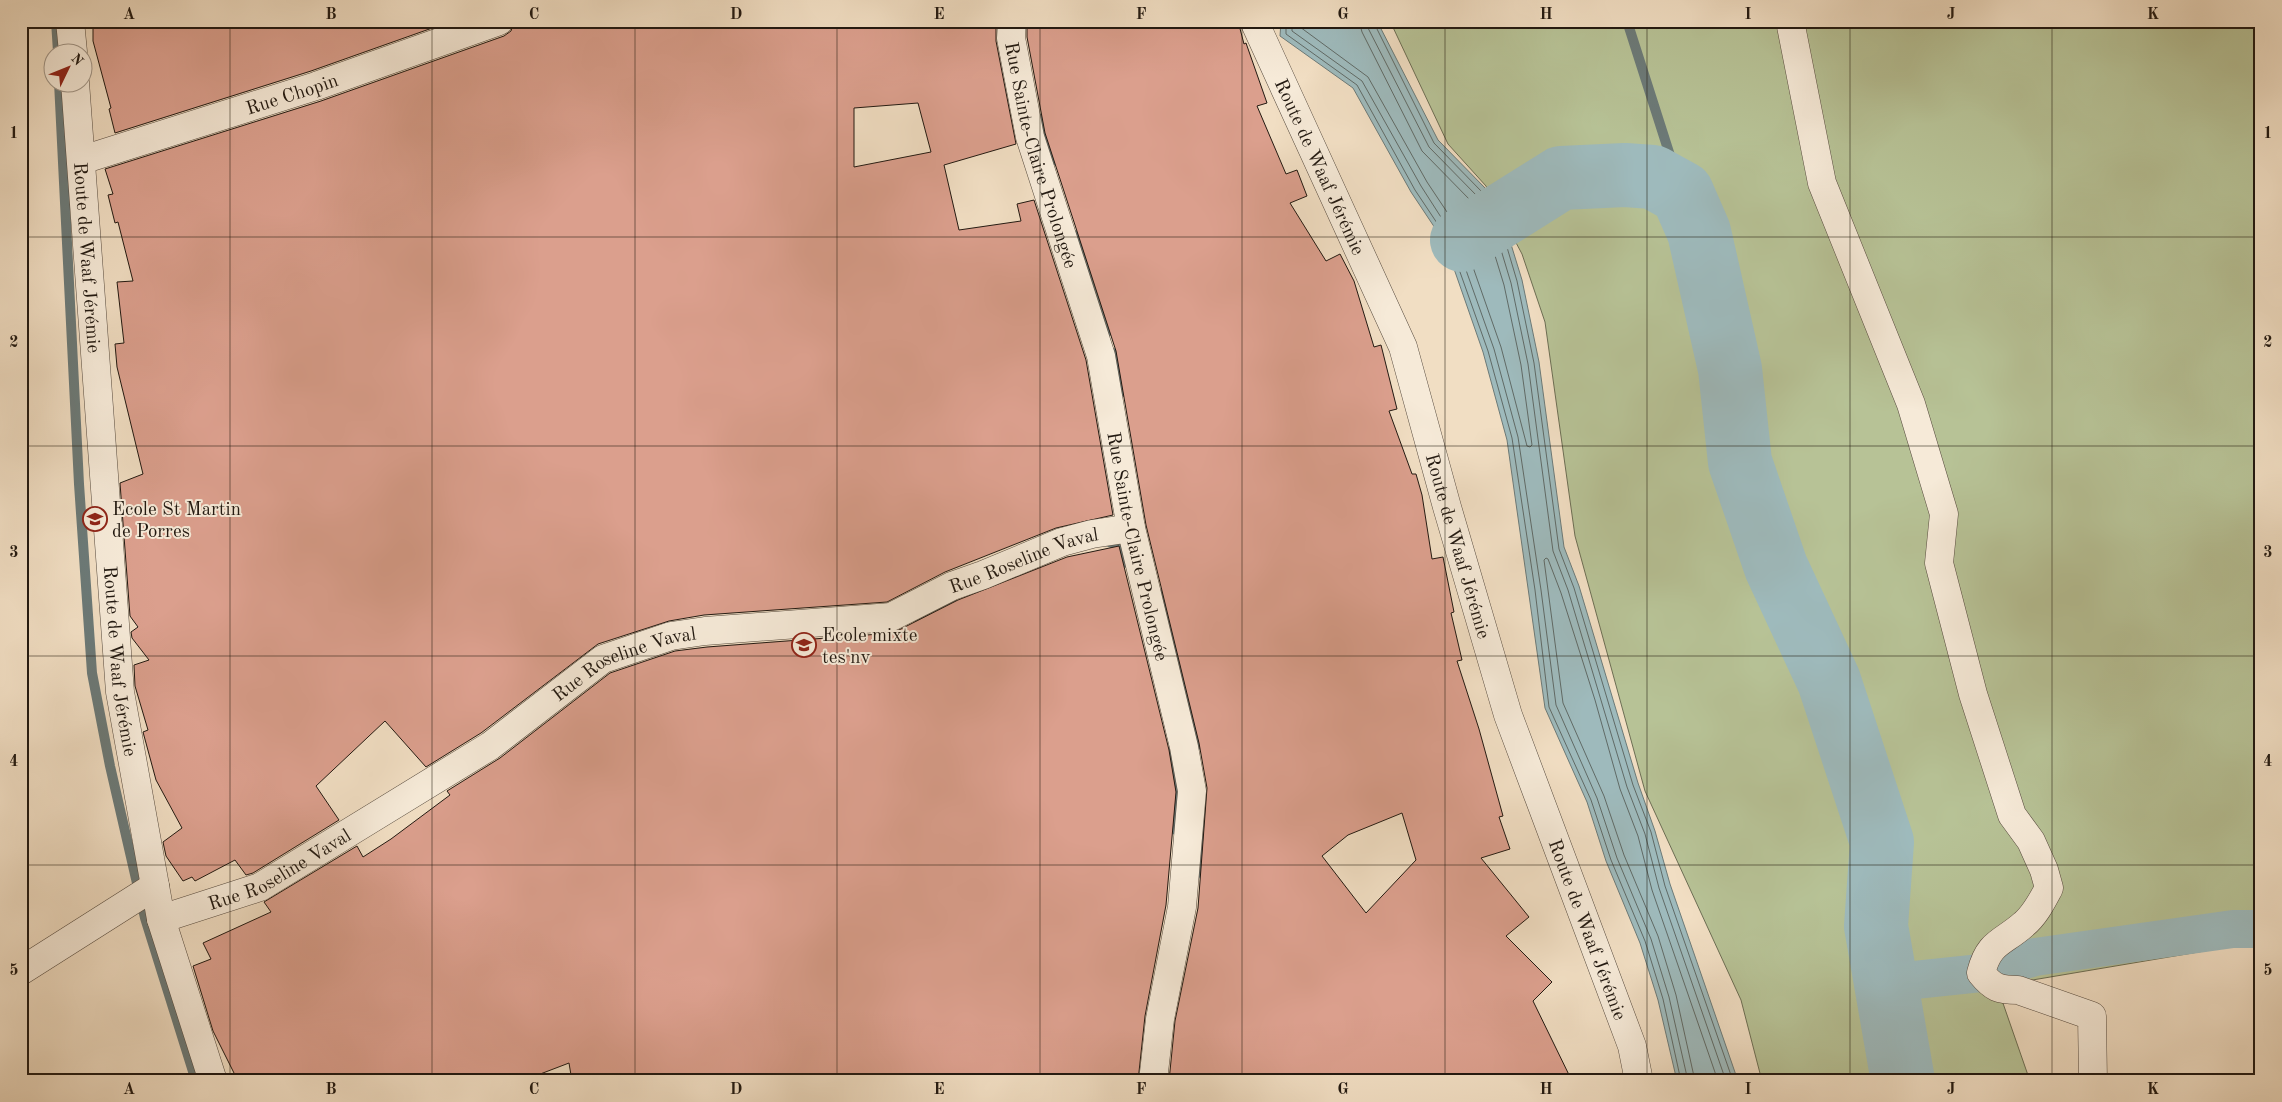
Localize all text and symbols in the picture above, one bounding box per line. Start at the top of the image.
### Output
text: A [123,7,135,23]
text: B [325,7,337,23]
text: C [529,7,539,23]
text: D [730,7,742,23]
text: E [933,7,945,23]
text: F [1136,7,1147,23]
text: G [1337,7,1349,23]
text: H [1539,7,1553,23]
text: I [1744,7,1752,23]
text: J [1947,7,1956,23]
text: K [2147,7,2159,23]
street label: Rue Sainte-Claire Prolongée [1000,41,1079,271]
north arrow [42,42,92,92]
text: N [68,51,86,69]
street label: Rue Chopin [244,72,341,120]
street label: Route de Waaf Jérémie [1270,76,1367,259]
text: 1 [9,126,19,142]
text: 1 [2263,126,2273,142]
street label: Route de Waaf Jérémie [69,161,102,354]
text: 2 [9,335,19,351]
text: 2 [2263,335,2273,351]
street label: Rue Sainte-Claire Prolongée [1102,431,1170,663]
street label: Route de Waaf Jérémie [1421,452,1492,641]
place label: Ecole St Martin de Porres [112,501,241,542]
school or university icon: Ecole St Martin de Porres [82,506,108,532]
street label: Rue Roseline Vaval [947,526,1100,598]
text: 3 [9,545,19,561]
text: 3 [2263,545,2273,561]
street label: Route de Waaf Jérémie [99,565,138,758]
street label: Rue Roseline Vaval [550,625,697,706]
place label: Ecole mixte tes'nv [822,627,918,668]
school or university icon: Ecole mixte tes'nv [791,632,817,658]
text: 4 [9,754,19,770]
text: 4 [2263,754,2273,770]
street label: Rue Roseline Vaval [206,827,355,915]
street label: Route de Waaf Jérémie [1543,837,1628,1023]
text: 5 [9,963,19,979]
text: 5 [2263,963,2273,979]
text: A [123,1082,135,1098]
text: B [325,1082,337,1098]
text: C [529,1082,539,1098]
text: D [730,1082,742,1098]
text: E [933,1082,945,1098]
text: F [1136,1082,1147,1098]
text: G [1337,1082,1349,1098]
text: H [1539,1082,1553,1098]
text: I [1744,1082,1752,1098]
text: J [1947,1082,1956,1098]
text: K [2147,1082,2159,1098]

